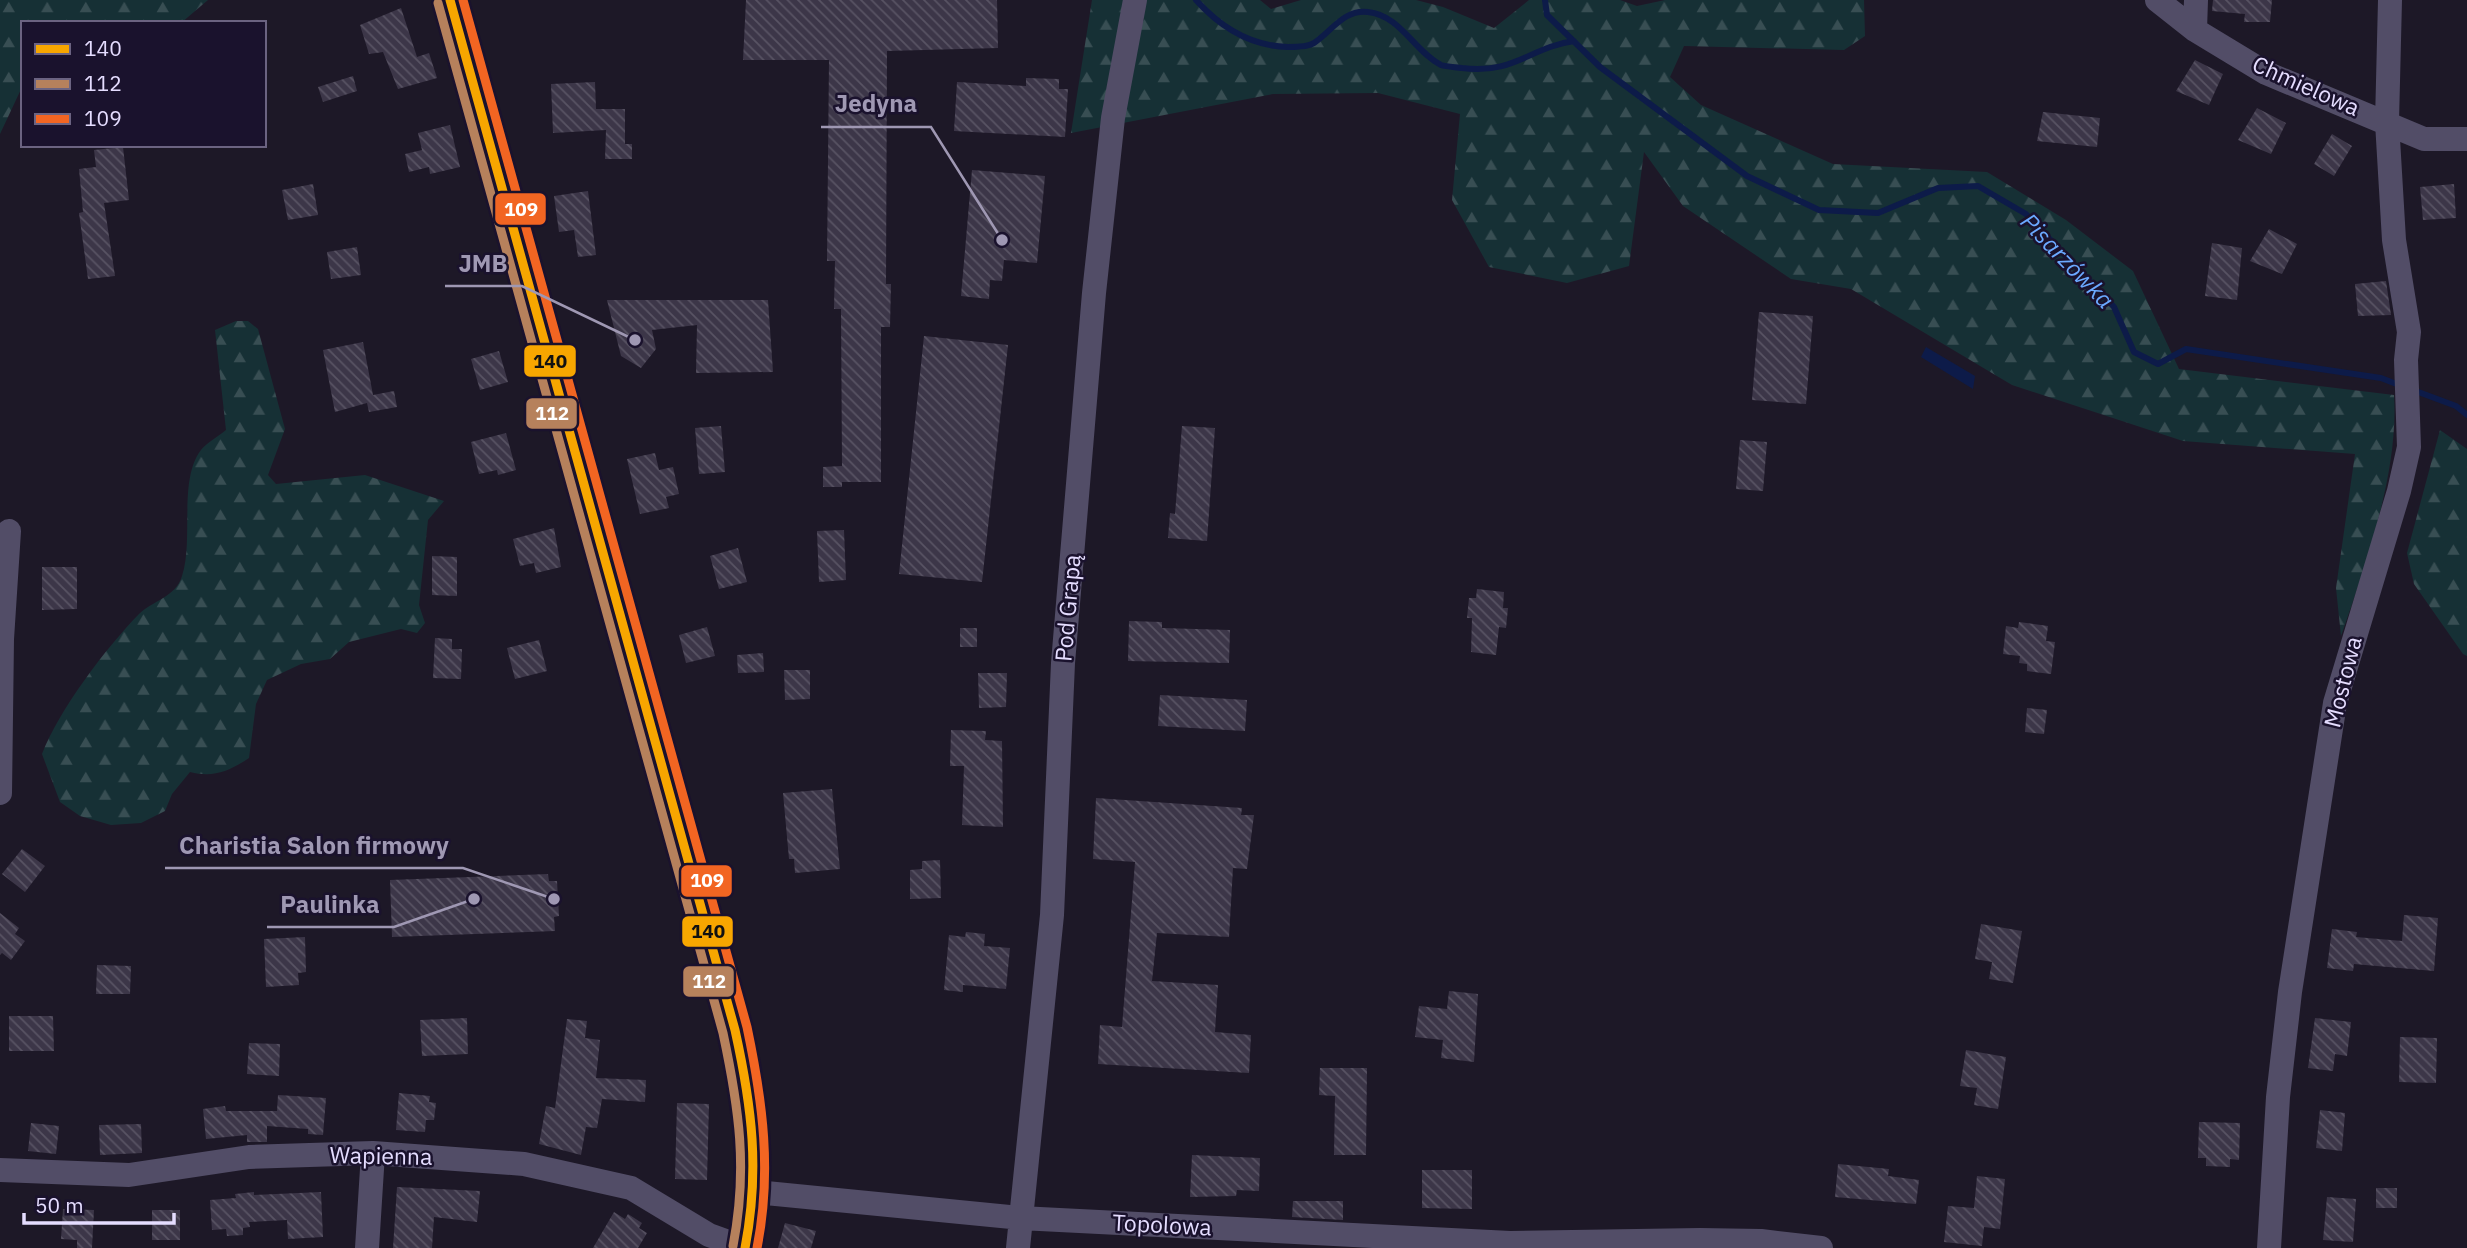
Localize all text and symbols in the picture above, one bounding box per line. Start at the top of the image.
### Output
legend [21,21,266,147]
text: 140 [84,34,122,62]
street label: Chmielowa [2248,48,2365,122]
text: 112 [84,69,122,97]
callout: Jedyna [821,82,931,127]
text: Jedyna [835,87,917,119]
text: 109 [84,104,122,132]
line badge: 109 [494,192,547,226]
text: 109 [504,197,538,221]
water label: Pisarzówka [2014,206,2121,315]
callout: JMB [445,241,522,286]
text: JMB [458,247,508,279]
line badge: 140 [523,344,577,378]
text: 140 [533,349,567,373]
line badge: 112 [525,397,578,430]
text: 112 [535,401,569,425]
street label: Pod Grapą [1047,552,1087,663]
street label: Mostowa [2316,633,2368,731]
callout: Charistia Salon firmowy [165,823,463,868]
text: Charistia Salon firmowy [179,829,449,861]
line badge: 109 [680,864,733,898]
text: 109 [690,868,724,892]
callout: Paulinka [267,882,394,927]
text: Paulinka [280,888,380,920]
line badge: 140 [681,915,734,948]
text: 140 [691,919,725,943]
line badge: 112 [682,965,735,998]
text: 112 [692,969,726,993]
street label: Wapienna [329,1139,433,1171]
scale bar [24,1182,175,1226]
text: 50 m [35,1191,84,1219]
street label: Topolowa [1112,1206,1213,1242]

